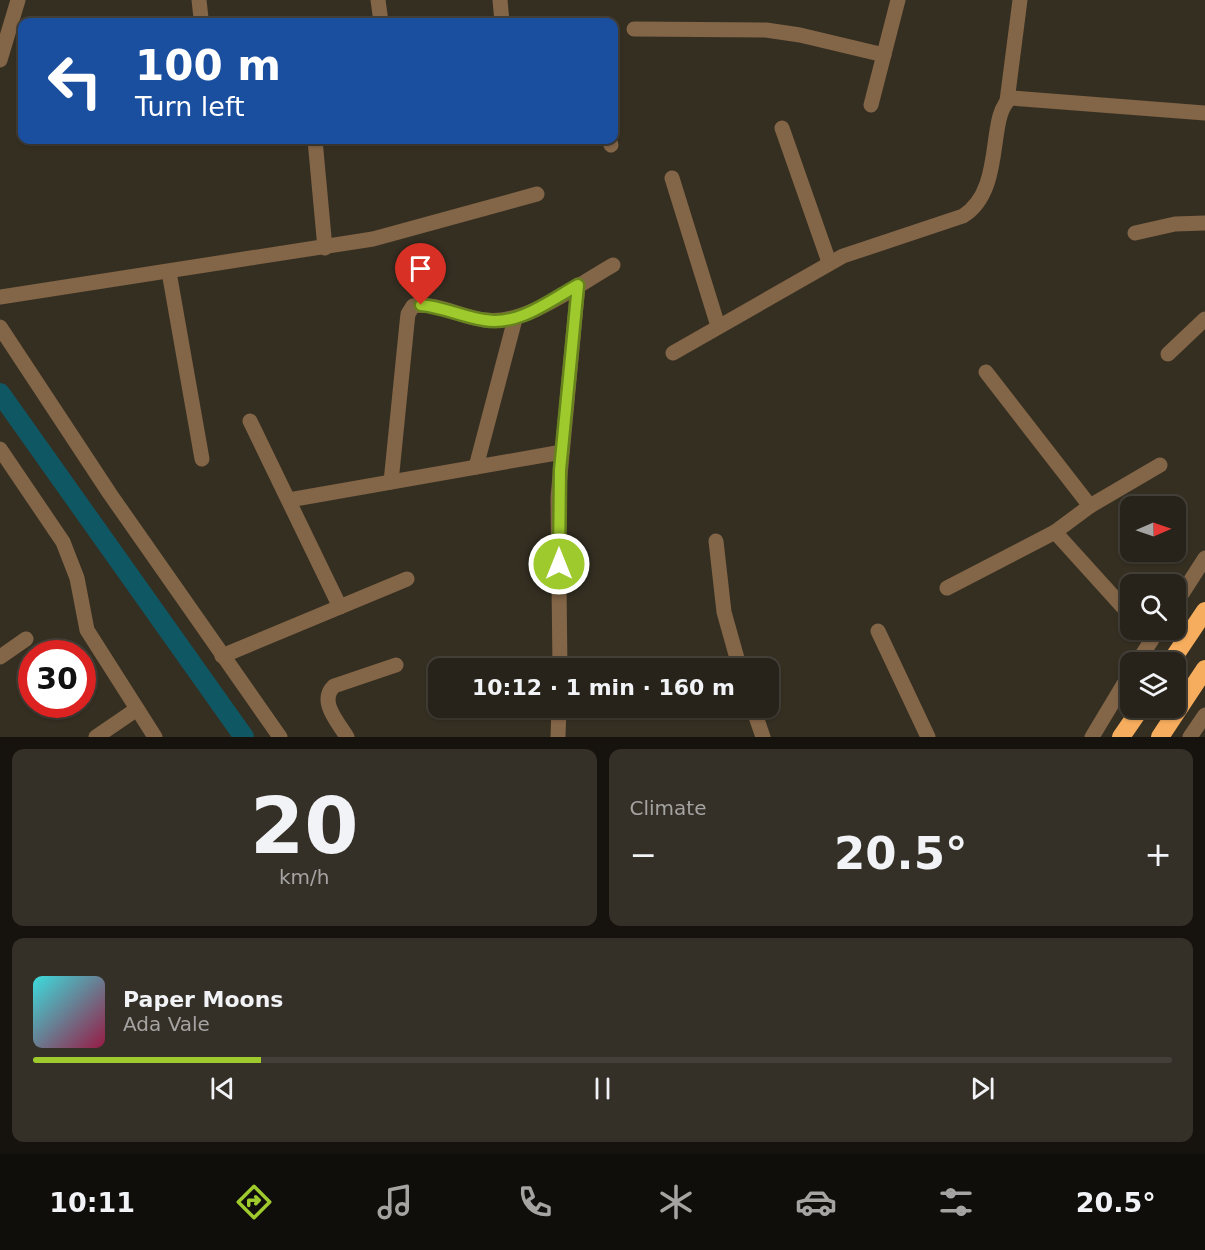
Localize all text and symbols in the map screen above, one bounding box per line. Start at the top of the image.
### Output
text: 100 m [135,41,281,90]
icon: left [36,42,114,120]
text: Turn left [135,91,245,122]
pin [395,243,446,305]
icon: arrive [404,252,437,285]
north arrow [1120,496,1186,562]
map controls [1120,496,1186,718]
position arrow [527,532,591,596]
button: search [1120,574,1186,640]
speed limit sign: 30 [18,640,96,718]
button: layers [1120,652,1186,718]
text: 10:12 · 1 min · 160 m [472,675,735,700]
text: 20 [250,781,359,871]
text: Climate [630,796,706,820]
text: 20.5° [834,827,968,880]
text: − [630,835,657,874]
text: + [1144,835,1172,874]
text: km/h [279,865,329,889]
text: Paper Moons [123,987,283,1012]
text: Ada Vale [123,1012,210,1036]
icon: previous [206,1072,239,1105]
icon: pause [586,1072,619,1105]
icon: next [966,1072,999,1105]
icon: directions [233,1181,275,1223]
icon: music [374,1181,416,1223]
icon: phone [514,1181,556,1223]
icon: climate [655,1181,697,1223]
icon: car [795,1181,837,1223]
icon: filters [935,1181,977,1223]
text: 10:11 [49,1187,135,1218]
text: 20.5° [1076,1187,1156,1218]

